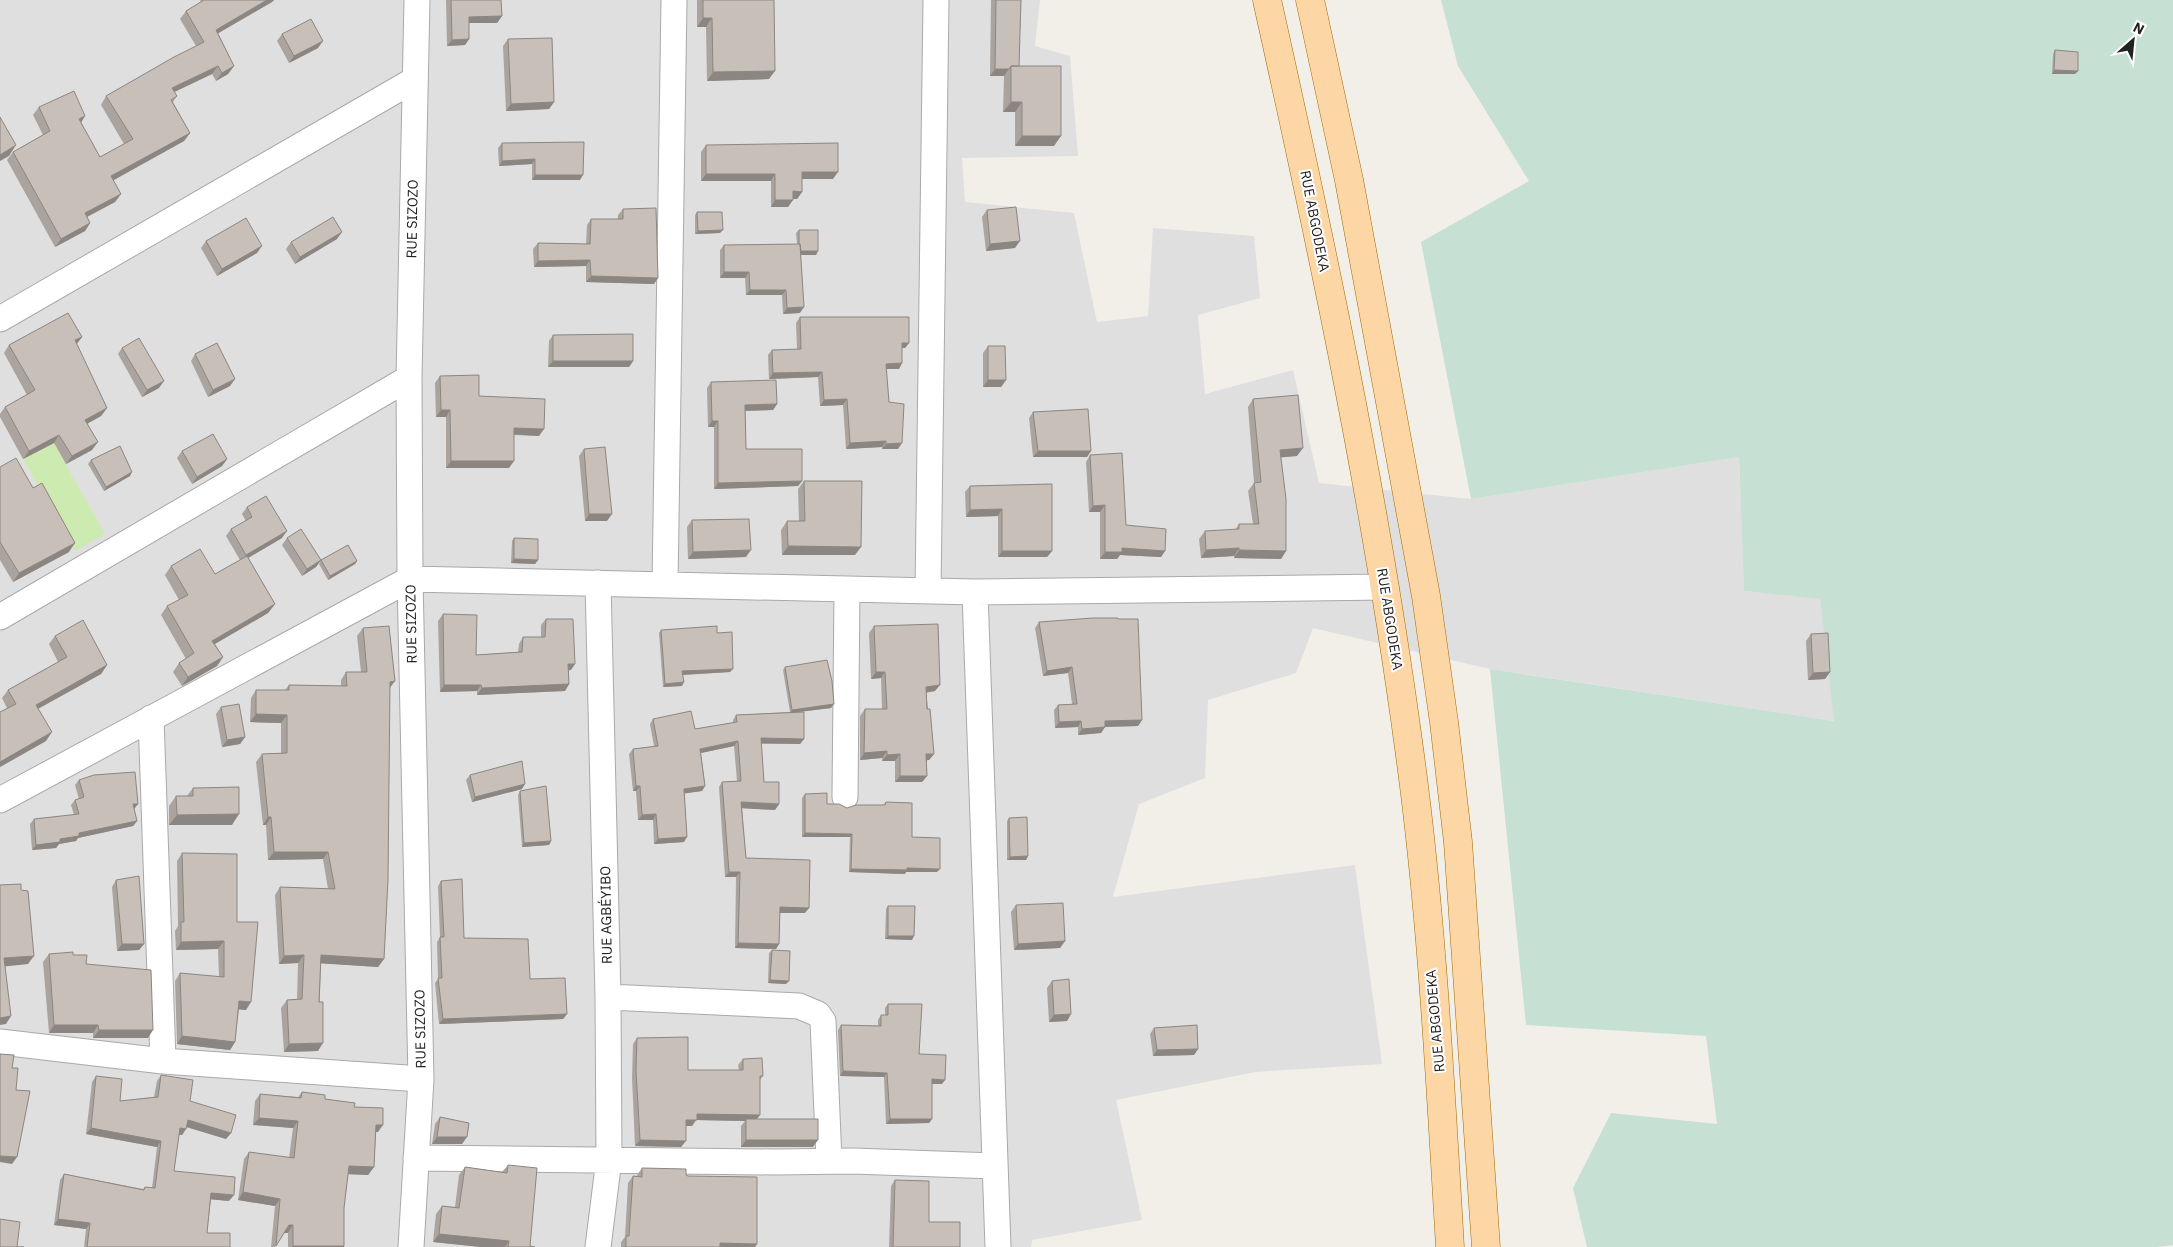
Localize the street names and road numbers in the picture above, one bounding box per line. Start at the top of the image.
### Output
street label: RUE ABGODEKA [1296,169,1334,273]
street label: RUE SIZOZO [402,179,422,259]
street label: RUE ABGODEKA [1373,567,1407,671]
street label: RUE SIZOZO [401,584,421,664]
street label: RUE AGBÉYIBO [595,866,616,964]
street label: RUE ABGODEKA [1422,969,1448,1073]
street label: RUE SIZOZO [410,989,430,1069]

